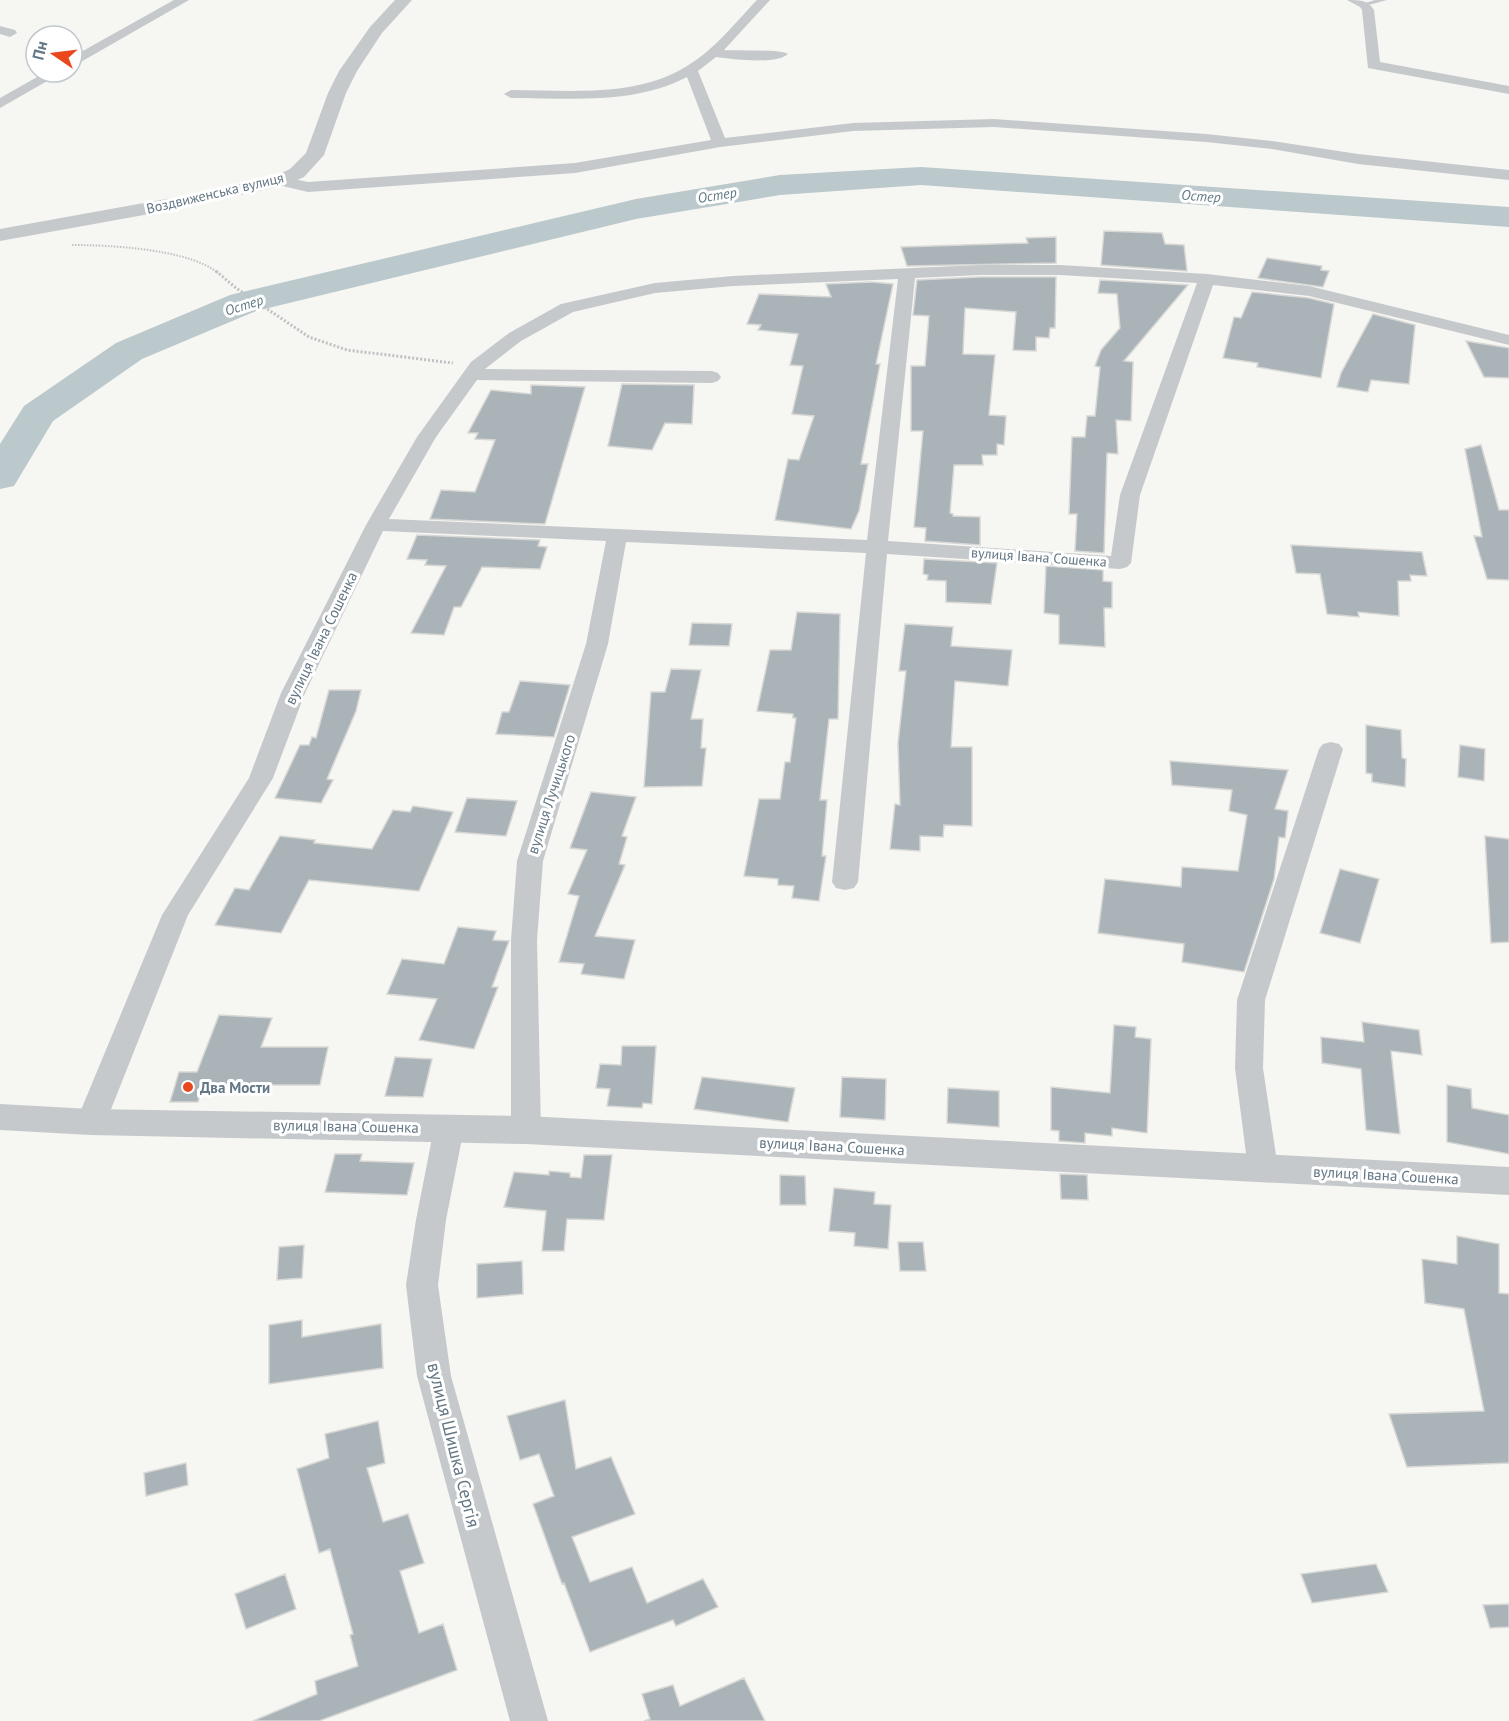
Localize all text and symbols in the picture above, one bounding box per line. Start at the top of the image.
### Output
north arrow [24,24,84,84]
text: Пн [27,39,51,62]
street label: Воздвиженська вулиця [145,168,285,218]
water label: Остер [696,183,738,207]
water label: Остер [1181,186,1221,206]
water label: Остер [223,290,265,320]
street label: вулиця Івана Сошенка [971,543,1107,571]
street label: вулиця Івана Сошенка [281,568,361,708]
street label: вулиця Лучицького [523,732,579,856]
place label: Два Мости [200,1078,270,1097]
marker: Два Мости [181,1080,195,1094]
street label: вулиця Івана Сошенка [273,1115,419,1137]
street label: вулиця Івана Сошенка [759,1133,905,1159]
street label: вулиця Івана Сошенка [1313,1162,1459,1188]
street label: вулиця Шишка Сергія [422,1360,486,1530]

